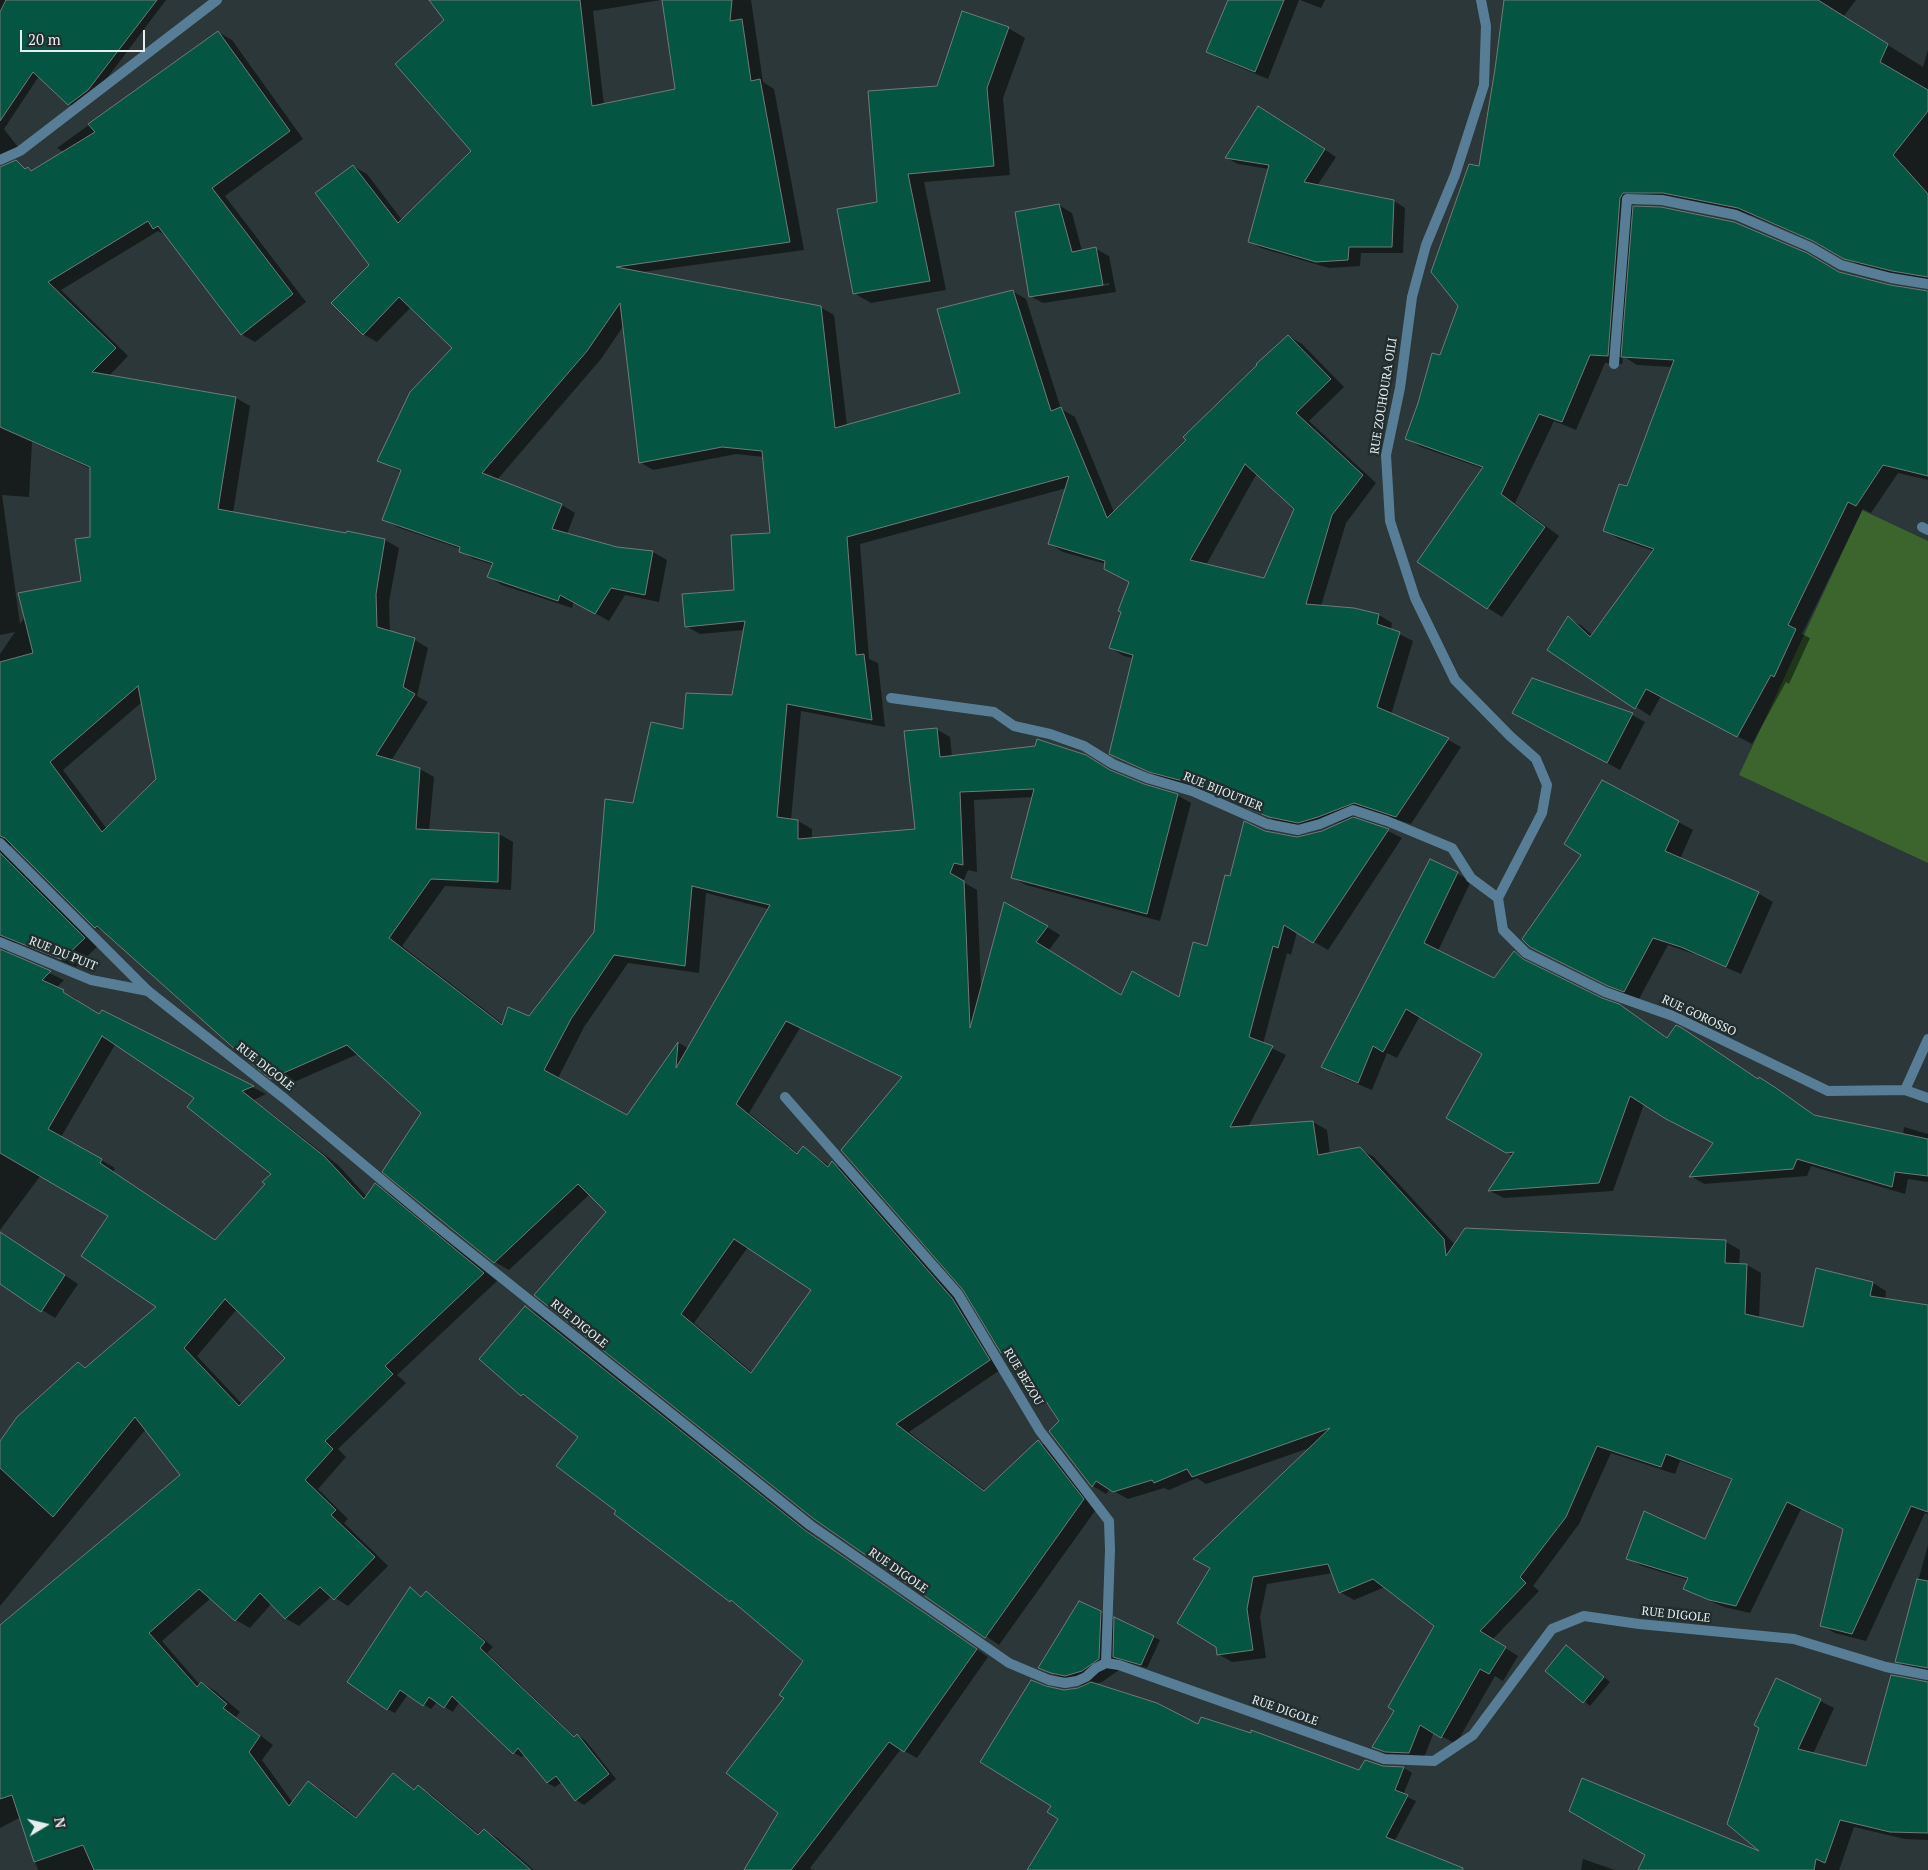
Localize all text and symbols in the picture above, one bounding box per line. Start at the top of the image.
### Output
scale bar [22,20,148,52]
text: 20 m [28,29,61,49]
street label: RUE ZOUHOURA OILI [1368,337,1400,455]
street label: RUE BIJOUTIER [1181,769,1265,815]
street label: RUE DU PUIT [27,934,99,974]
street label: RUE GOROSSO [1659,992,1739,1040]
street label: RUE DIGOLE [233,1040,297,1094]
street label: RUE DIGOLE [548,1297,610,1351]
street label: RUE BEZOU [1000,1346,1046,1408]
street label: RUE DIGOLE [866,1545,930,1597]
street label: RUE DIGOLE [1641,1604,1711,1626]
street label: RUE DIGOLE [1250,1693,1320,1729]
north arrow [20,1800,70,1850]
text: N [50,1816,71,1829]

